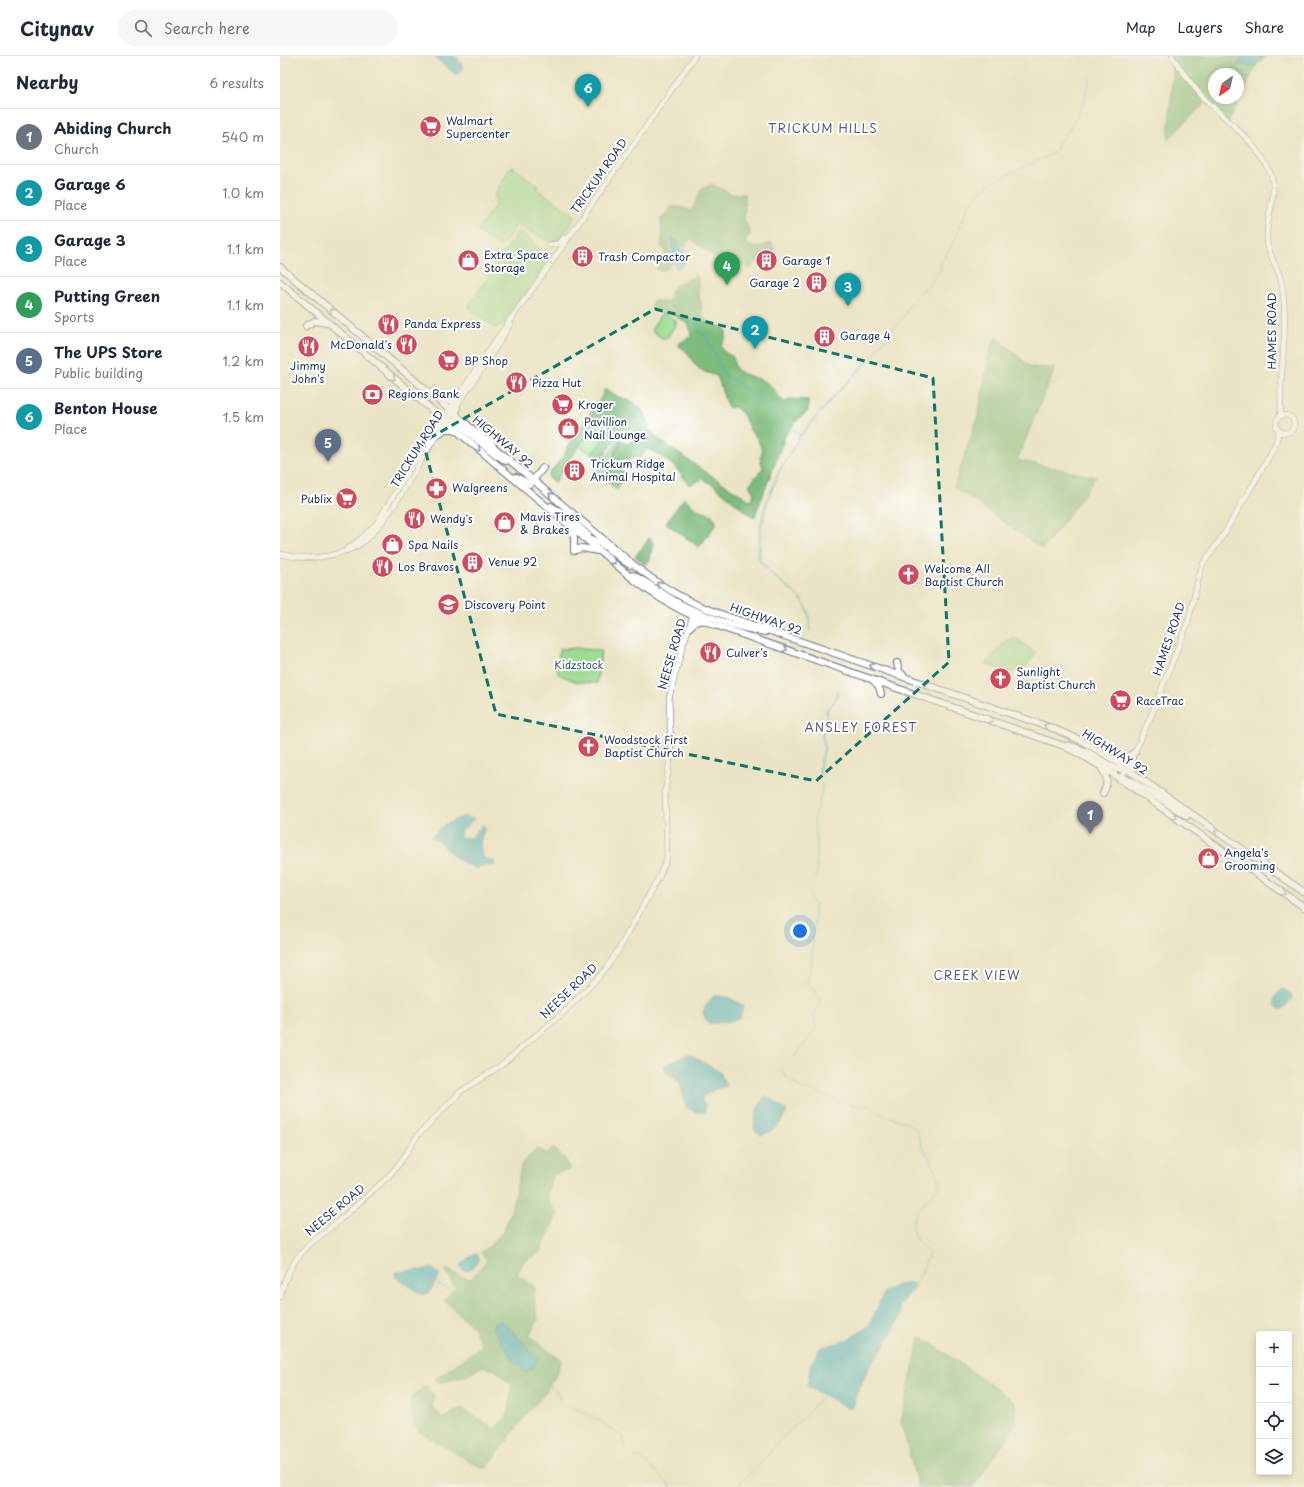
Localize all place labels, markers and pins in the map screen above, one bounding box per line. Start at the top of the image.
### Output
pin: 6 [575,74,601,107]
place label: Walmart Supercenter [446,112,511,142]
supermarket icon: Walmart Supercenter [417,114,443,140]
building icon: Trash Compactor [569,244,595,270]
place label: Extra Space Storage [484,246,549,276]
shop icon: Extra Space Storage [455,248,481,274]
place label: Trash Compactor [598,248,691,265]
building icon: Garage 1 [754,248,780,274]
pin: 4 [714,252,740,285]
place label: Garage 1 [782,252,830,269]
building icon: Garage 2 [803,270,829,296]
pin: 3 [835,273,861,306]
place label: Garage 2 [749,274,800,291]
restaurant icon: Panda Express [375,311,401,337]
place label: Panda Express [404,315,481,332]
pin: 2 [742,316,768,349]
building icon: Garage 4 [811,323,837,349]
place label: Garage 4 [840,327,891,344]
restaurant icon: McDonald's [394,332,420,358]
restaurant icon: Jimmy John's [295,333,321,359]
place label: McDonald's [330,336,392,353]
supermarket icon: BP Shop [435,348,461,374]
place label: BP Shop [464,352,508,369]
place label: Jimmy John's [290,357,326,387]
restaurant icon: Pizza Hut [504,370,530,396]
place label: Pizza Hut [532,374,582,391]
bank icon: Regions Bank [359,381,385,407]
place label: Regions Bank [388,385,460,402]
supermarket icon: Kroger [549,392,575,418]
place label: Kroger [578,396,615,413]
place label: Pavillion Nail Lounge [584,413,646,443]
shop icon: Pavillion Nail Lounge [555,415,581,441]
pin: 5 [315,429,341,462]
place label: Trickum Ridge Animal Hospital [590,455,676,485]
building icon: Trickum Ridge Animal Hospital [561,457,587,483]
pharmacy icon: Walgreens [423,475,449,501]
place label: Walgreens [452,479,508,496]
supermarket icon: Publix [334,486,360,512]
place label: Publix [301,490,332,507]
restaurant icon: Wendy's [401,506,427,532]
place label: Mavis Tires & Brakes [520,508,580,538]
place label: Wendy's [430,510,473,527]
shop icon: Mavis Tires & Brakes [491,510,517,536]
shop icon: Spa Nails [380,532,406,558]
place label: Spa Nails [408,536,458,553]
building icon: Venue 92 [460,549,486,575]
place label: Venue 92 [488,553,538,570]
restaurant icon: Los Bravos [369,554,395,580]
place label: Los Bravos [398,558,454,575]
place label: Welcome All Baptist Church [924,560,1004,590]
church icon: Welcome All Baptist Church [895,562,921,588]
school or university icon: Discovery Point [435,592,461,618]
place label: Discovery Point [464,596,546,613]
restaurant icon: Culver's [697,640,723,666]
place label: Culver's [726,644,768,661]
place label: Sunlight Baptist Church [1016,663,1096,693]
church icon: Sunlight Baptist Church [987,665,1013,691]
supermarket icon: RaceTrac [1108,688,1134,714]
place label: RaceTrac [1136,692,1184,709]
place label: Woodstock First Baptist Church [604,731,688,761]
church icon: Woodstock First Baptist Church [575,733,601,759]
pin: 1 [1077,801,1103,834]
place label: Angela's Grooming [1224,844,1275,874]
shop icon: Angela's Grooming [1195,846,1221,872]

